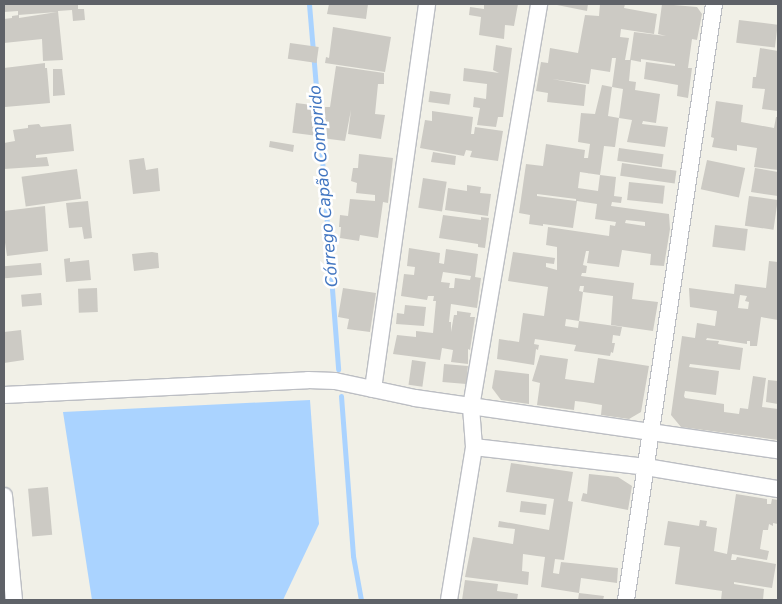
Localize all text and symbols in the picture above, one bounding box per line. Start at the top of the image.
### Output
water label: Córrego Capão Comprido [306,84,342,288]

